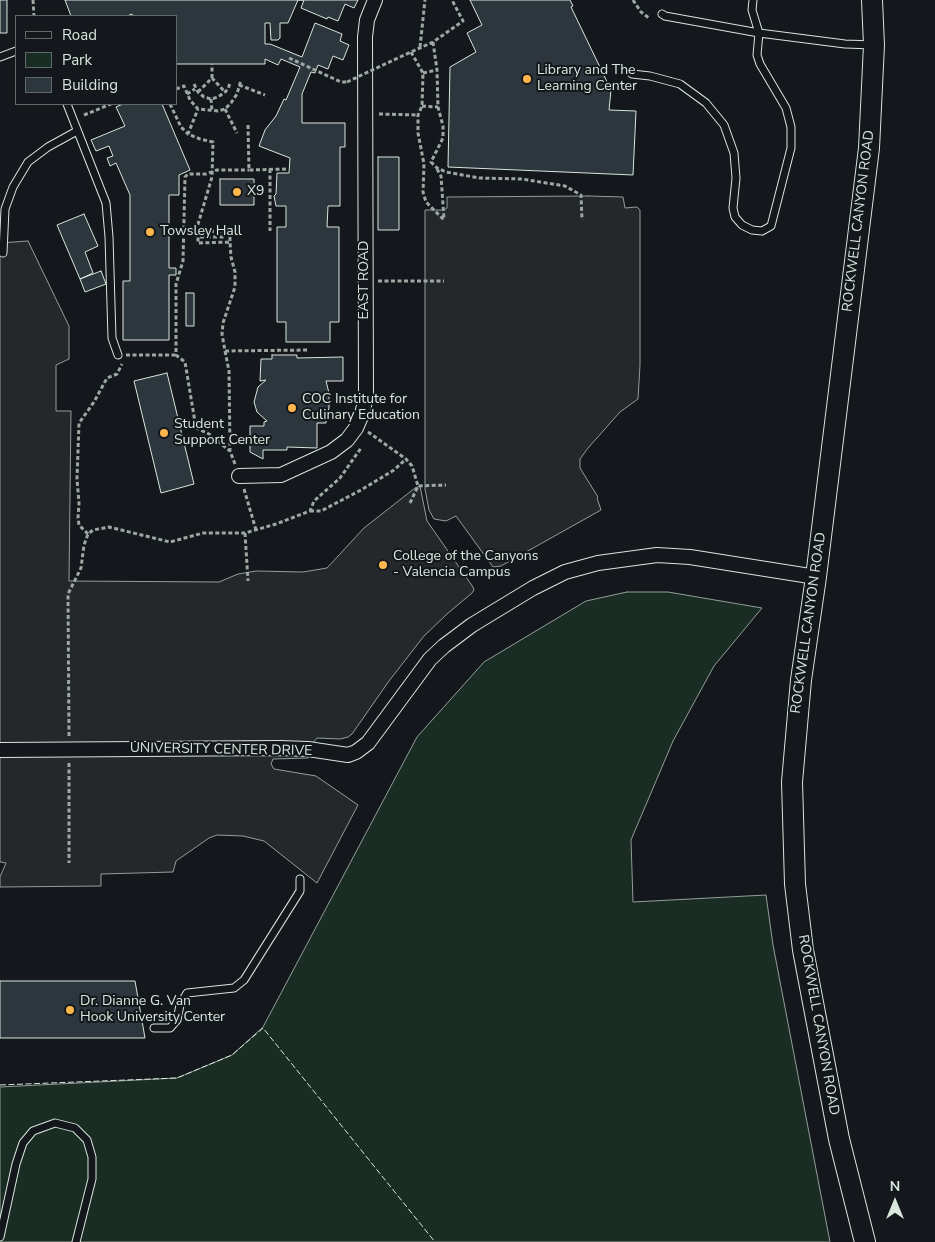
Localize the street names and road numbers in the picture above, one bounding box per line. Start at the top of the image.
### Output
street label: ROCKWELL CANYON ROAD [840,129,878,313]
street label: EAST ROAD [357,241,373,319]
street label: ROCKWELL CANYON ROAD [788,531,830,715]
street label: UNIVERSITY CENTER DRIVE [130,740,312,760]
street label: ROCKWELL CANYON ROAD [794,933,842,1117]

